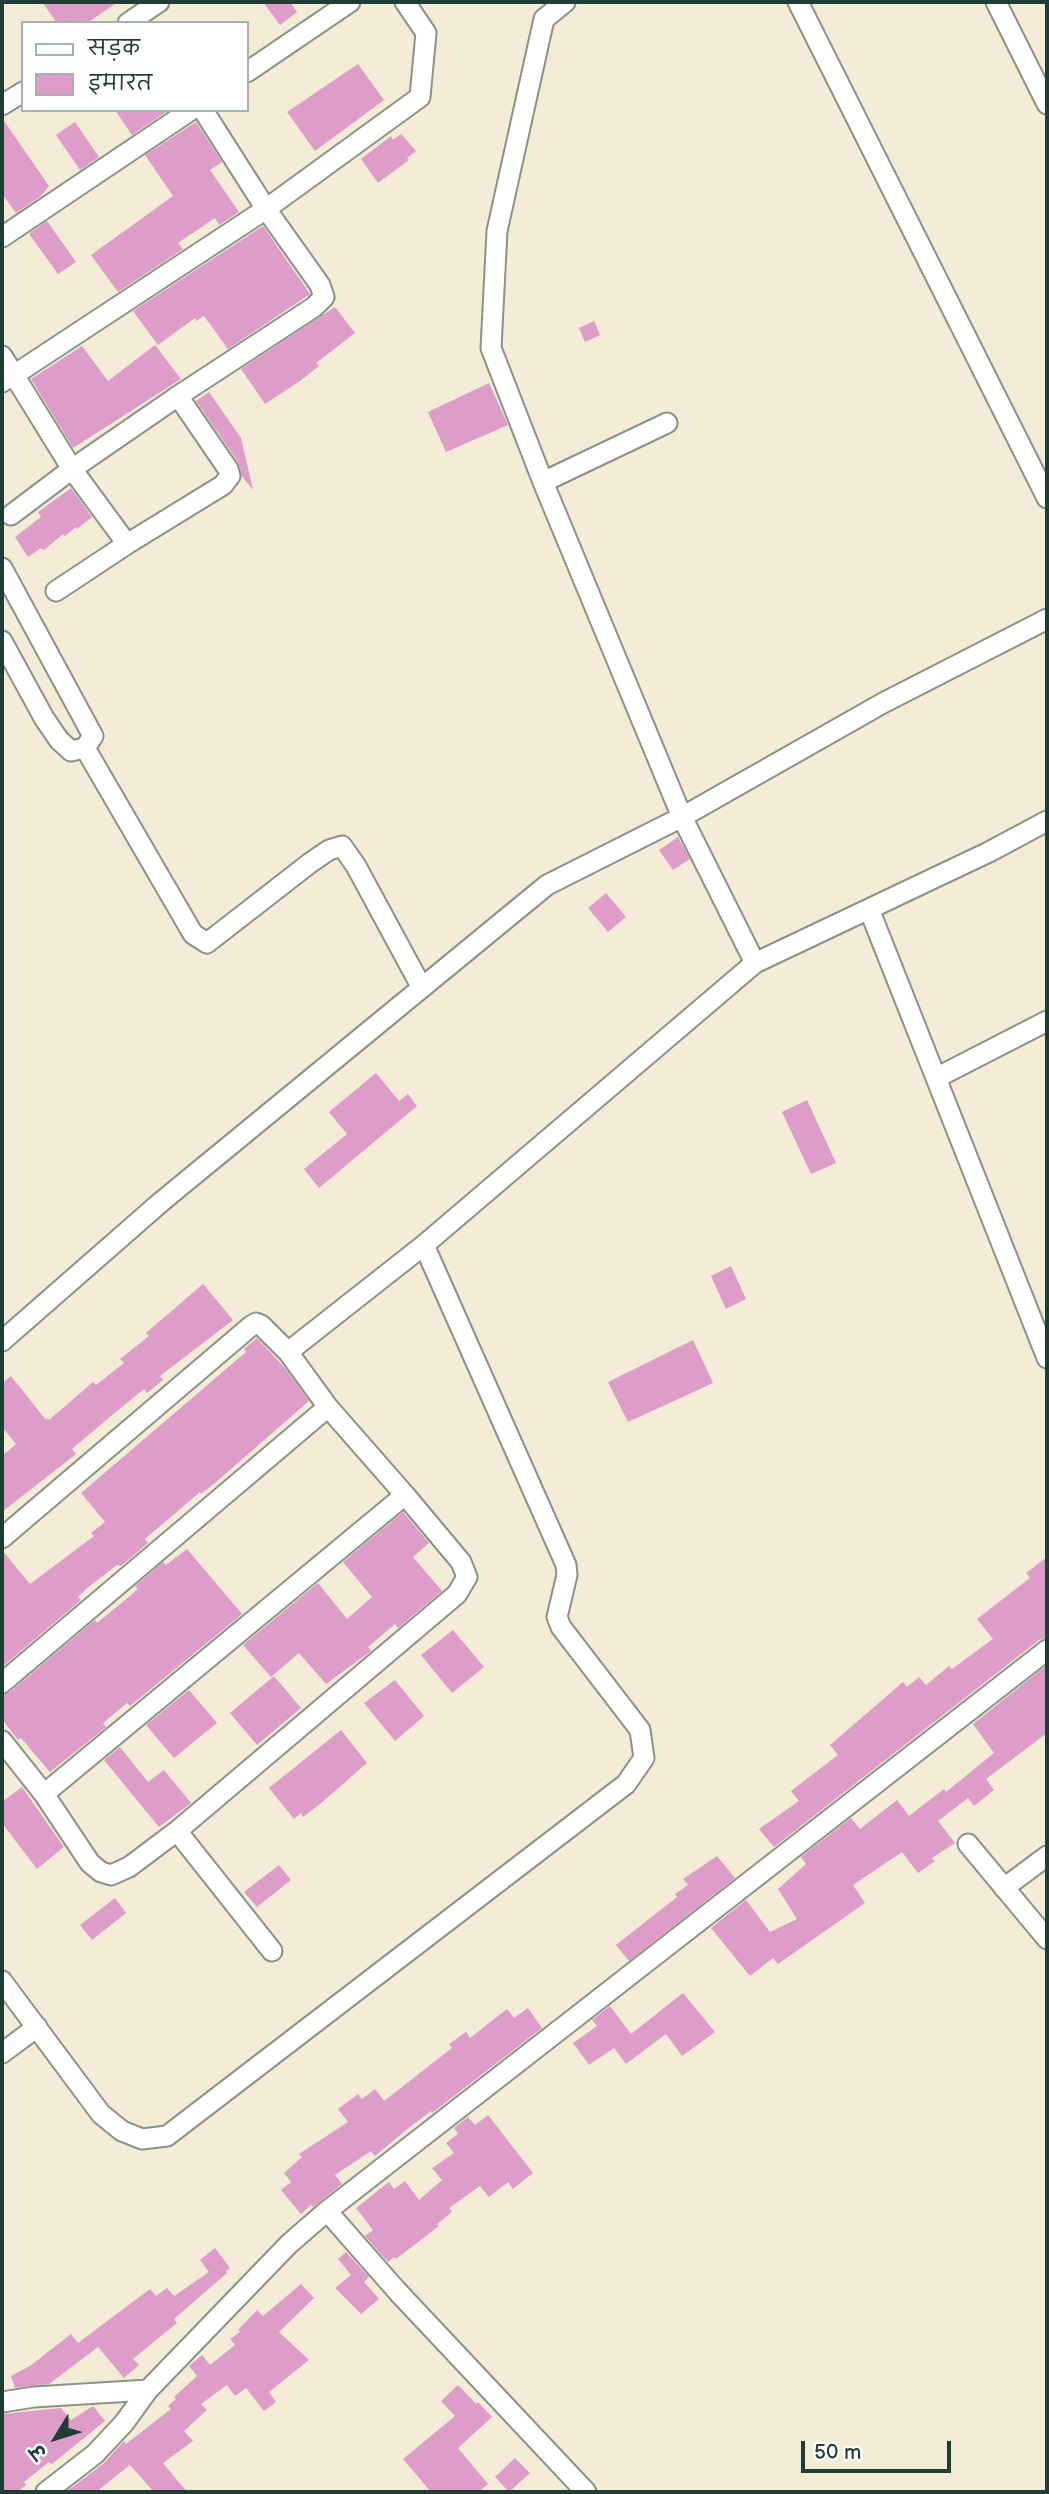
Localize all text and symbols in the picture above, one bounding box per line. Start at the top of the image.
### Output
legend [21,21,248,112]
text: सड़क [88,36,140,61]
text: इमारत [88,71,152,96]
north arrow [21,2403,91,2473]
scale bar [804,2428,954,2472]
text: उ [26,2439,52,2463]
text: 50 m [814,2440,861,2465]

